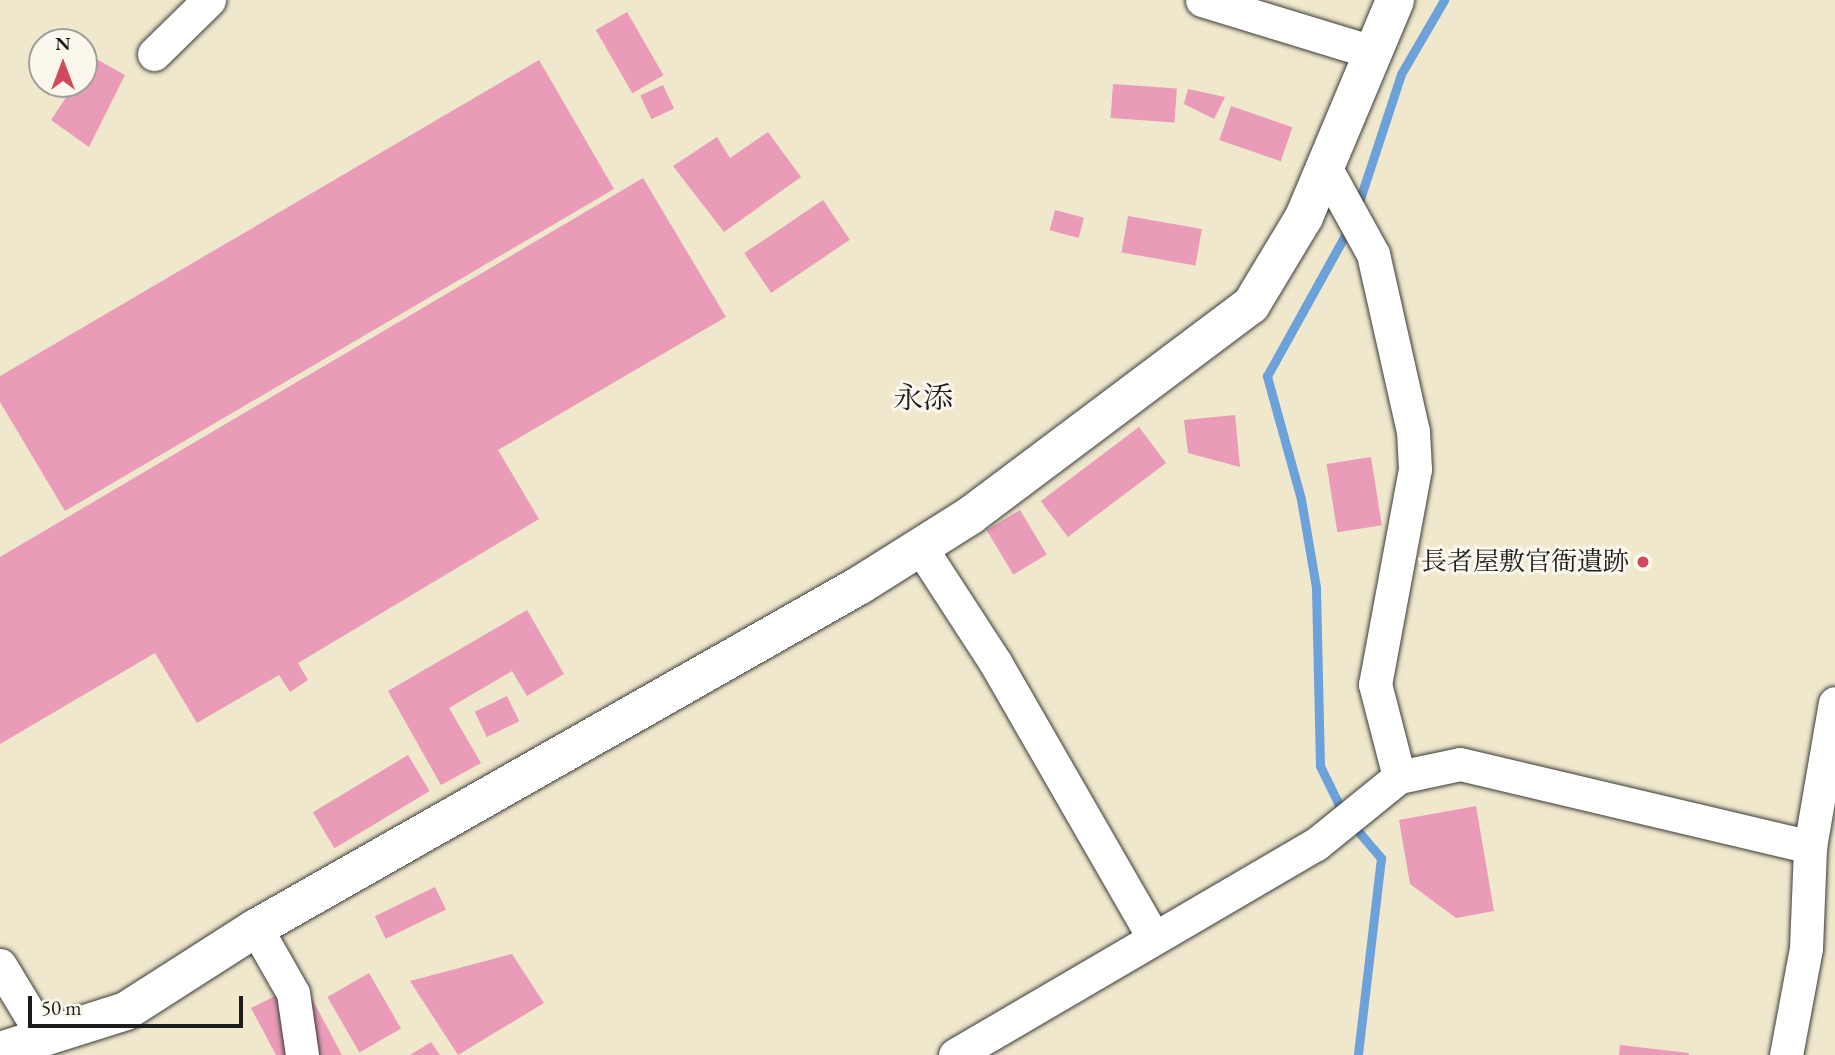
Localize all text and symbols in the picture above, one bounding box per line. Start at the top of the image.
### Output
north arrow [28,28,98,98]
text: N [55,31,71,56]
district label: 永添 [893,380,953,416]
place label: 長者屋敷官衙遺跡 [1421,546,1629,578]
marker: 長者屋敷官衙遺跡 [1635,554,1651,570]
scale bar [32,982,247,1026]
text: 50 m [41,994,82,1021]

